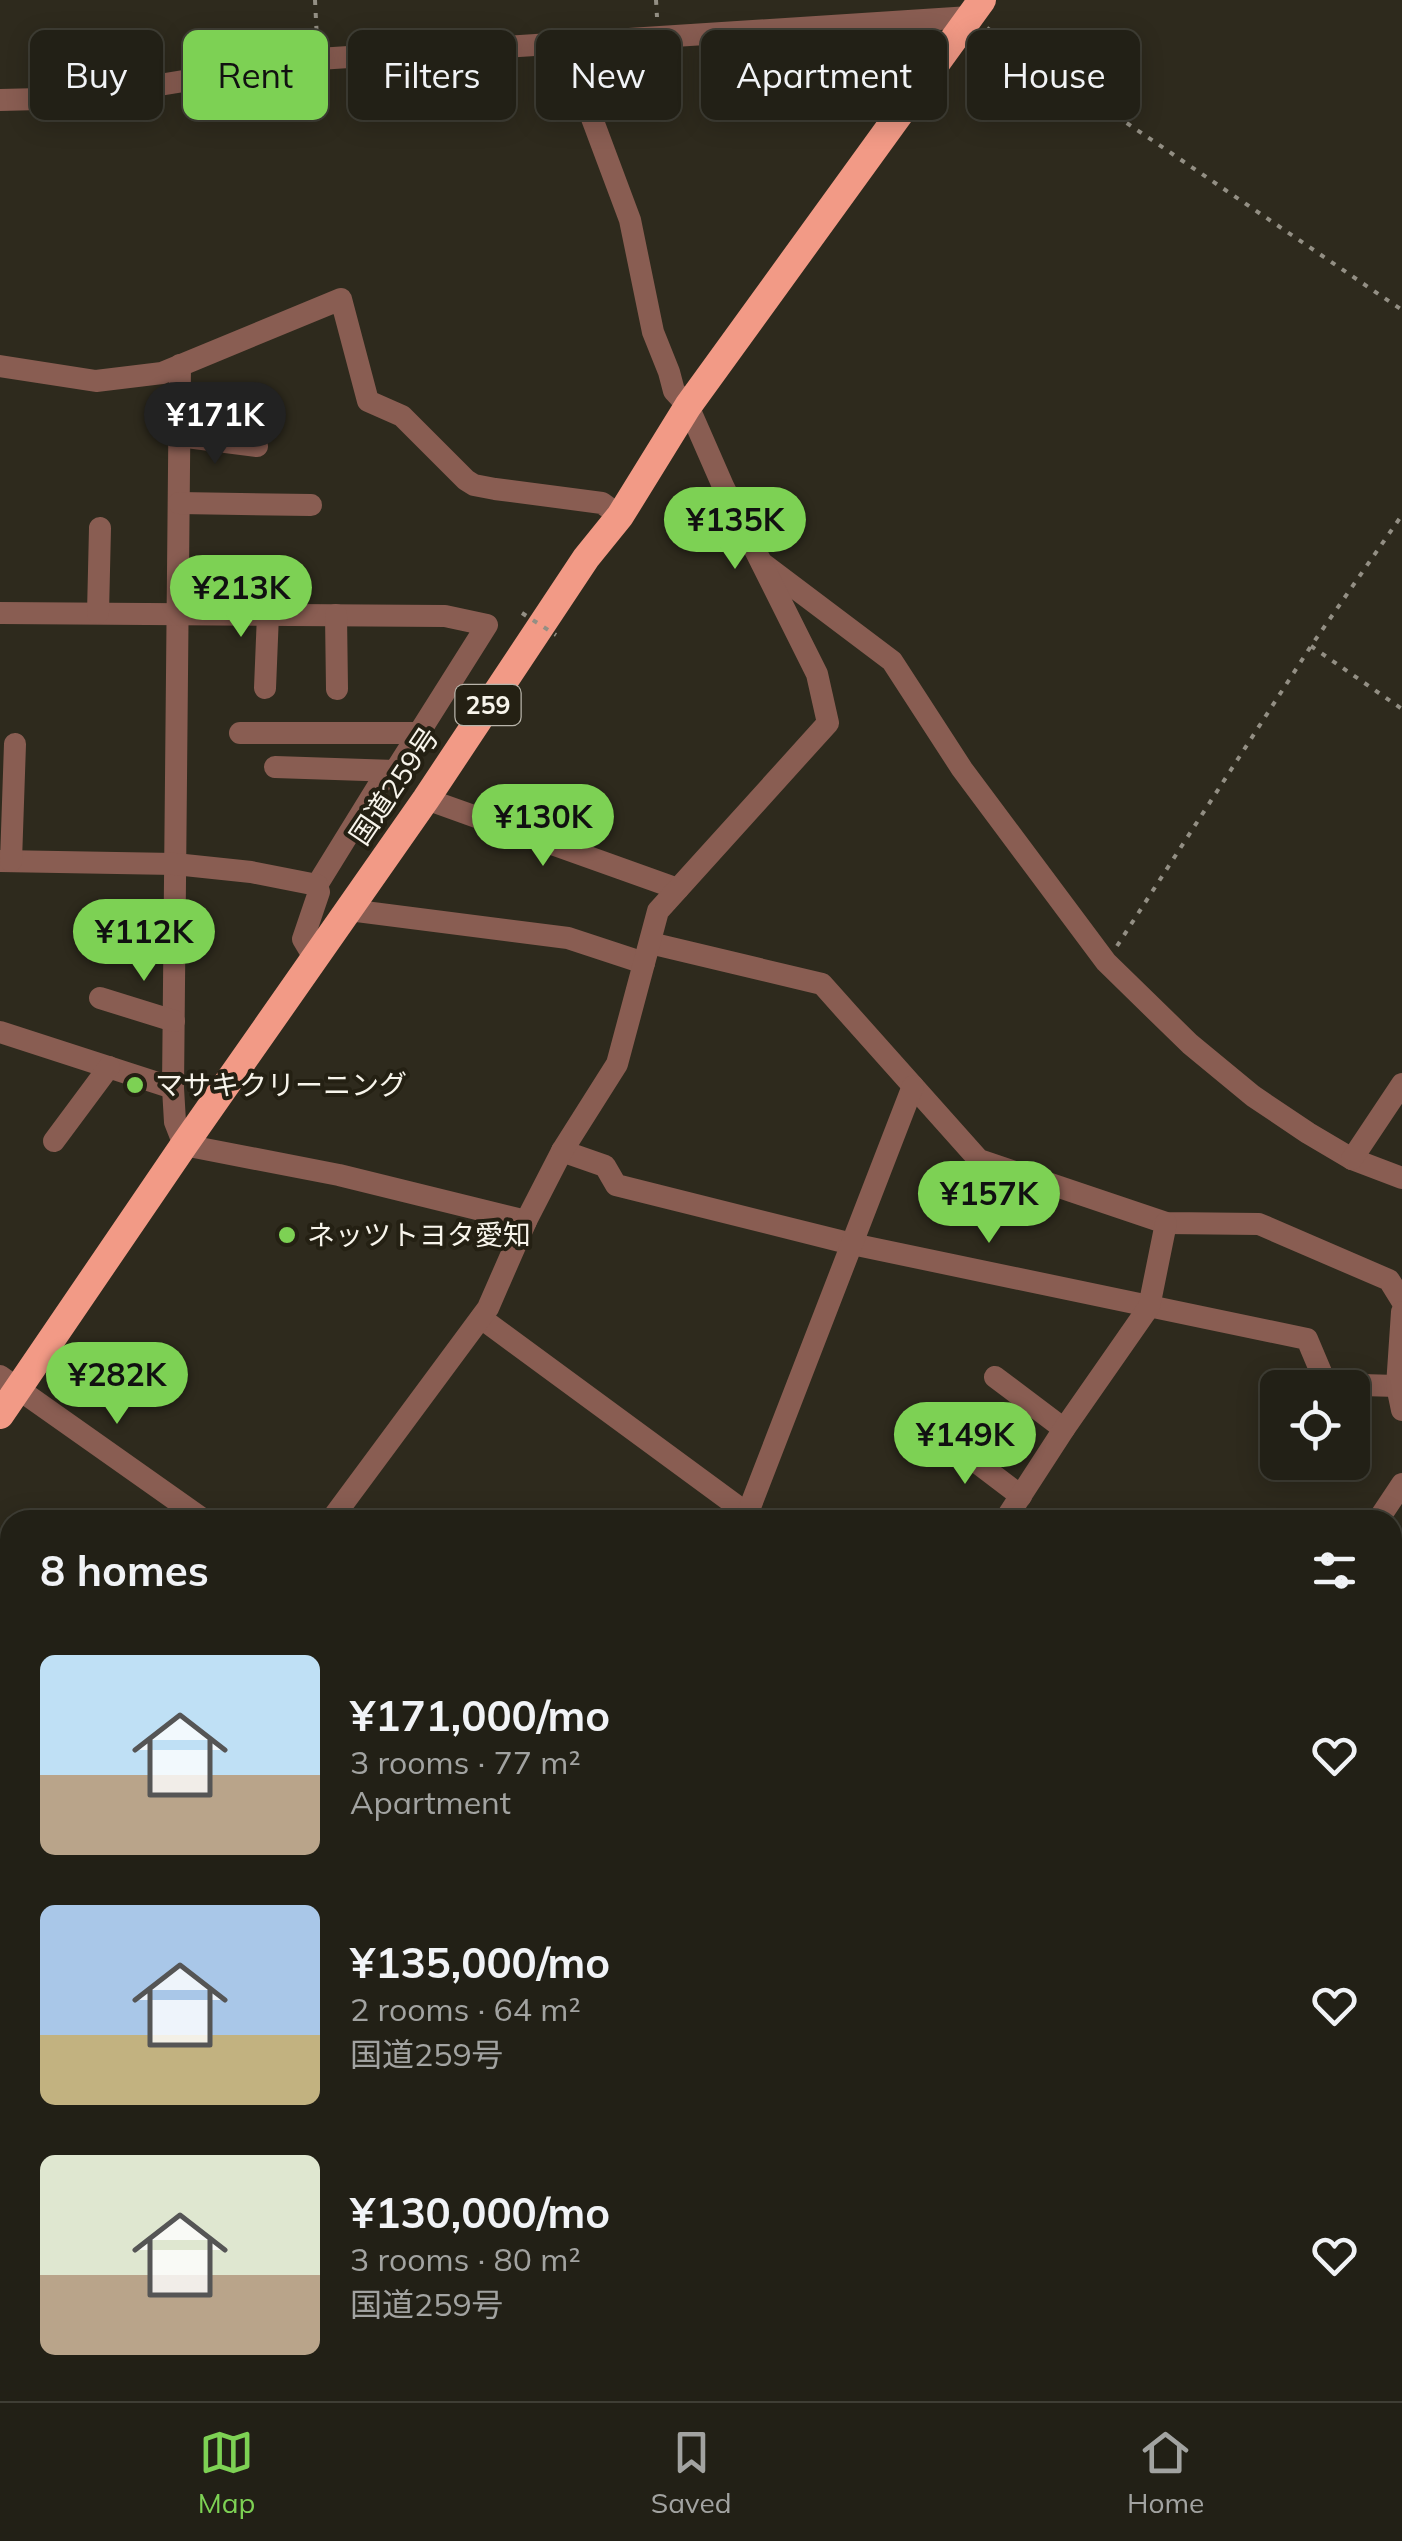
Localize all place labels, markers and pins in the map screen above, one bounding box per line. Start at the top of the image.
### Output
pin: ¥171K [145,382,285,467]
pin: ¥135K [665,487,805,572]
pin: ¥213K [171,555,311,640]
pin: ¥130K [473,784,613,869]
pin: ¥112K [74,899,214,984]
place label: マサキクリーニング [155,1067,407,1102]
marker: マサキクリーニング [124,1074,146,1096]
pin: ¥157K [919,1161,1059,1246]
place label: ネッツトヨタ愛知 [307,1217,531,1252]
marker: ネッツトヨタ愛知 [276,1224,298,1246]
pin: ¥282K [47,1342,187,1427]
pin: ¥149K [895,1402,1035,1487]

